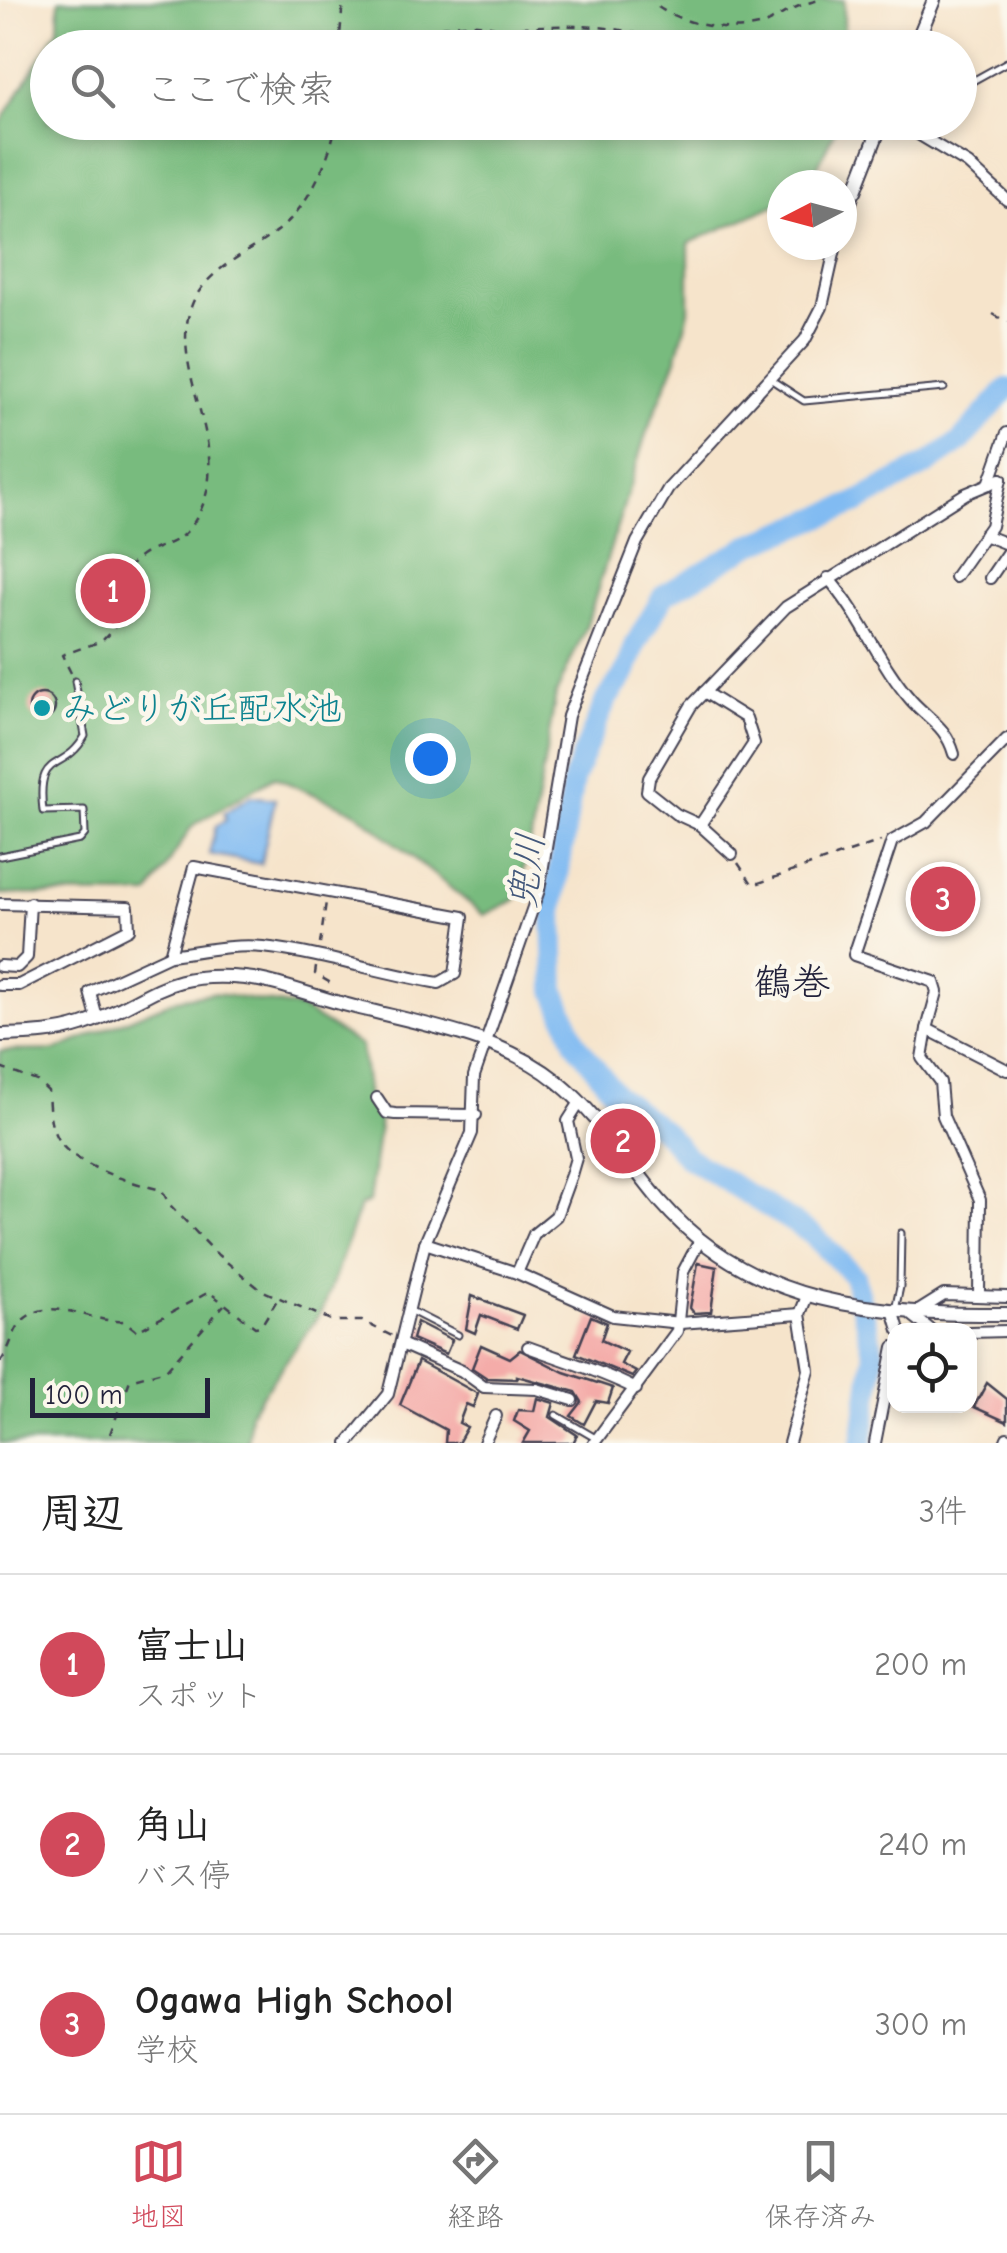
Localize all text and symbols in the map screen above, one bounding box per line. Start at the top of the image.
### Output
search box [30,30,977,140]
icon: search [65,58,120,113]
text: ここで検索 [145,68,335,112]
north arrow [767,170,857,260]
pin: 1 [80,554,146,628]
place label: みどりが丘配水池 [62,688,342,729]
marker: みどりが丘配水池 [31,697,53,719]
your location [405,733,456,784]
water label: 兜川 [501,831,553,912]
pin: 3 [910,862,976,936]
district label: 鶴巻 [754,961,830,1005]
pin: 2 [590,1104,656,1178]
map controls [887,1323,977,1413]
button: locate [887,1323,977,1413]
scale bar [30,1373,210,1418]
text: 100 m [45,1379,123,1411]
text: 周辺 [40,1489,124,1538]
text: 3件 [919,1493,967,1530]
text: 富士山 [135,1624,249,1668]
text: 1 [66,1646,79,1683]
text: 200 m [874,1646,967,1683]
text: スポット [135,1677,263,1714]
text: 角山 [135,1804,211,1848]
text: 2 [65,1826,80,1863]
text: 240 m [878,1826,967,1863]
text: バス停 [135,1857,231,1894]
text: Ogawa High School [135,1979,453,2023]
text: 3 [65,2006,80,2043]
text: 300 m [875,2006,967,2043]
text: 学校 [135,2031,199,2068]
tab: 地図 [130,2134,187,2234]
tab: 経路 [447,2134,504,2234]
tab: 保存済み [764,2134,877,2234]

